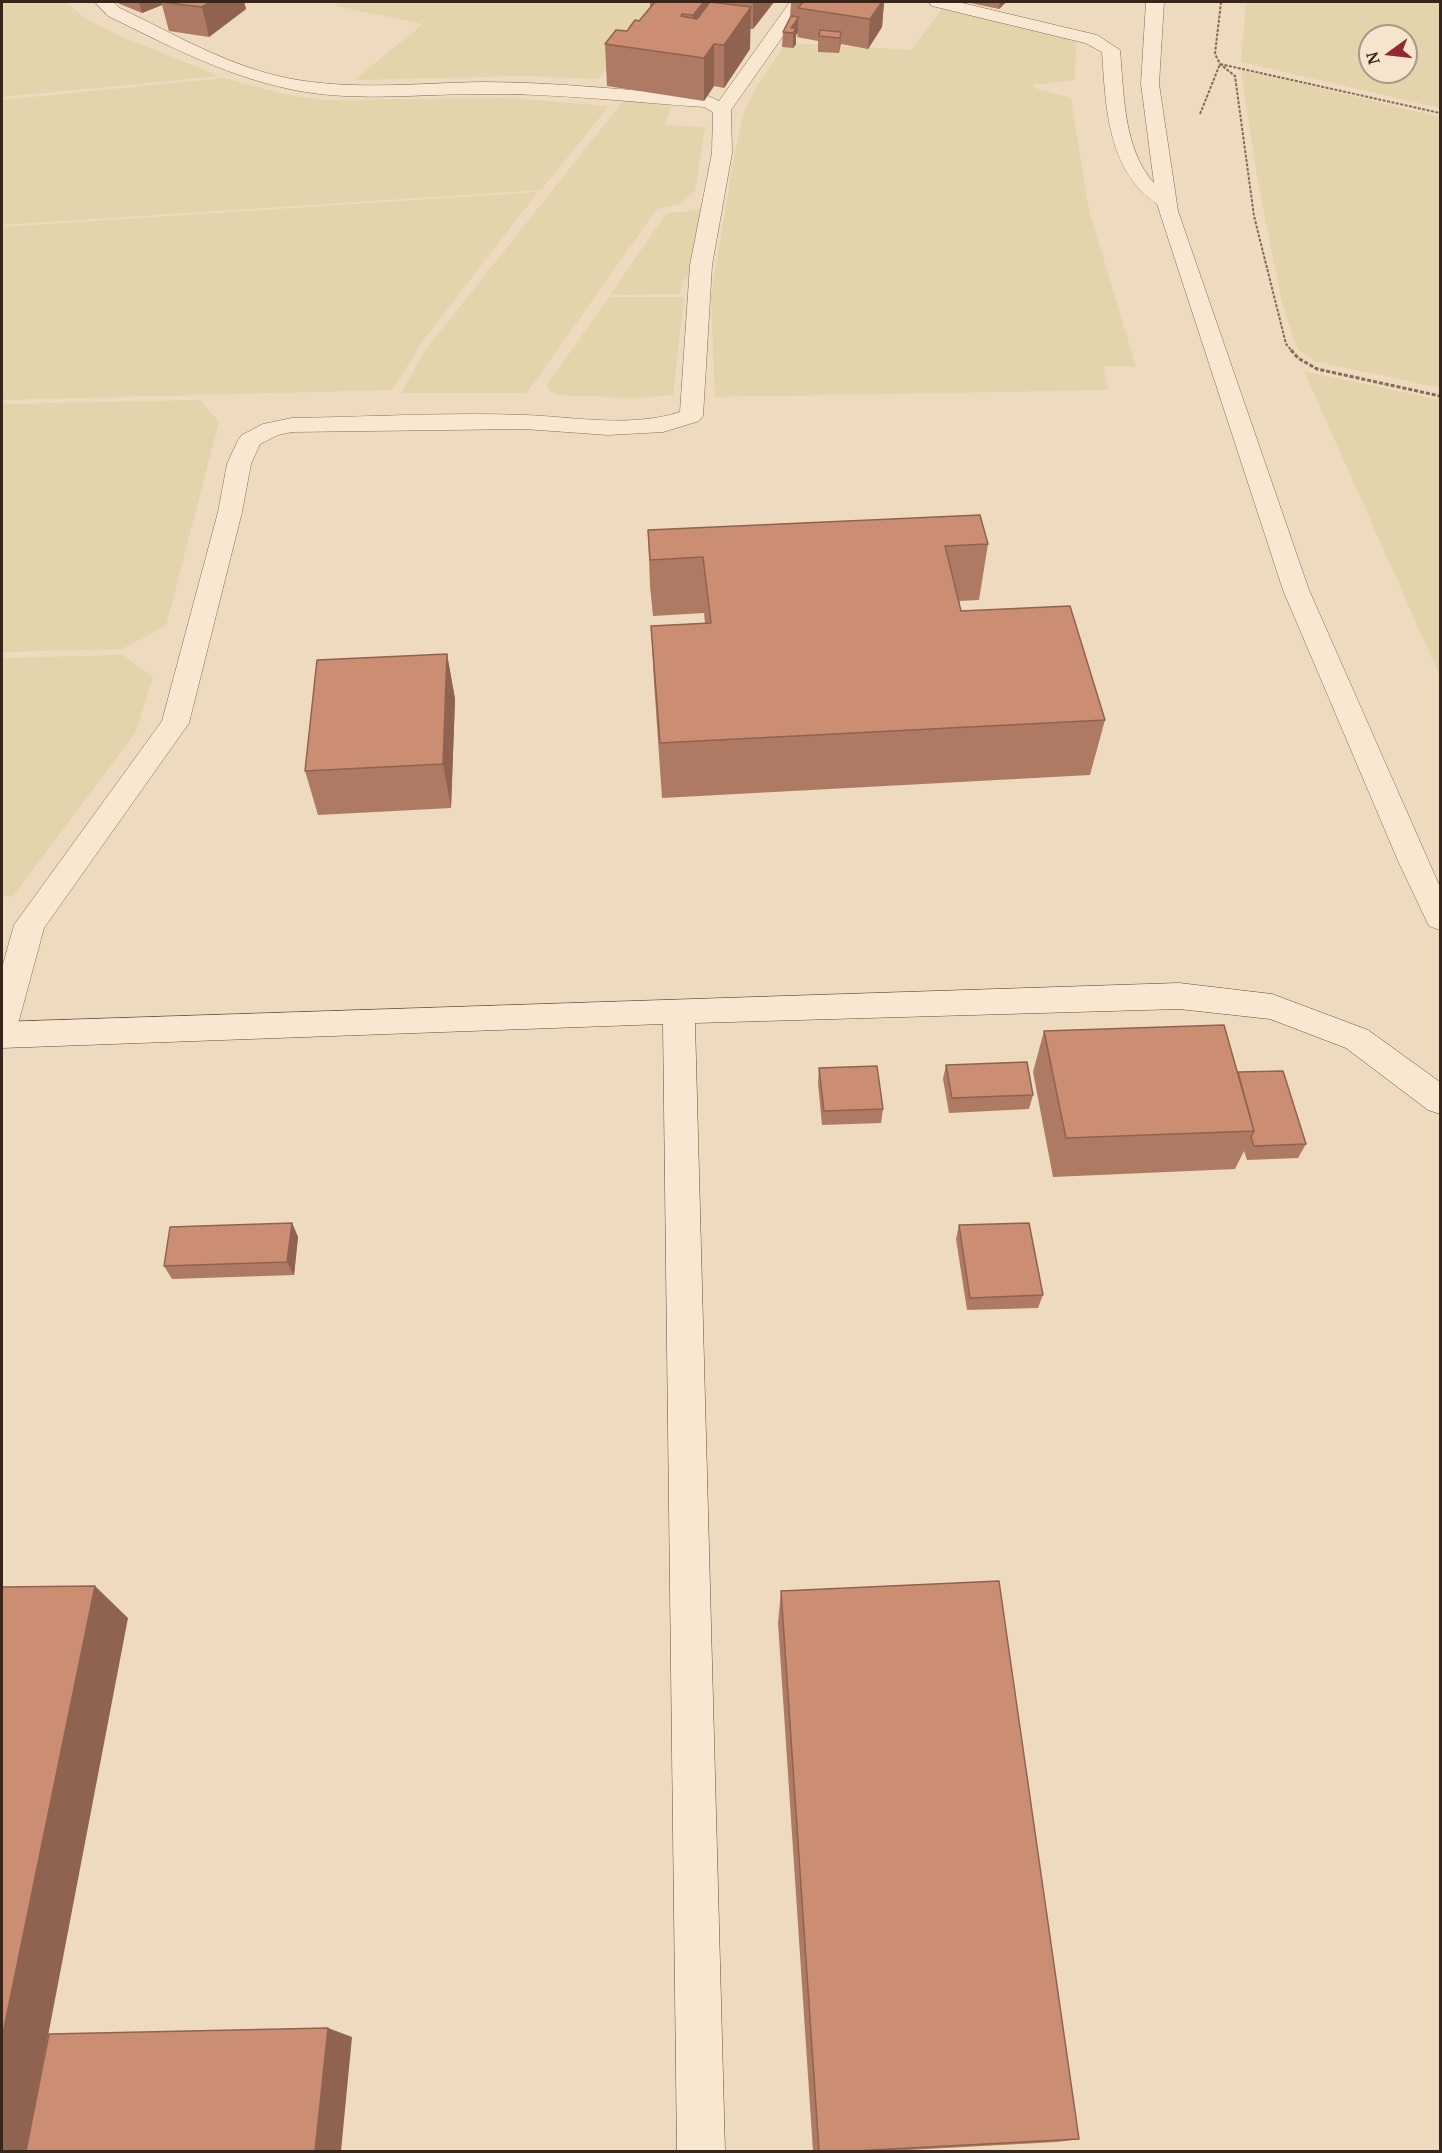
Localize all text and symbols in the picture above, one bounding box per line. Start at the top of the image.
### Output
north arrow [1358,24,1418,84]
text: N [1360,49,1385,67]

